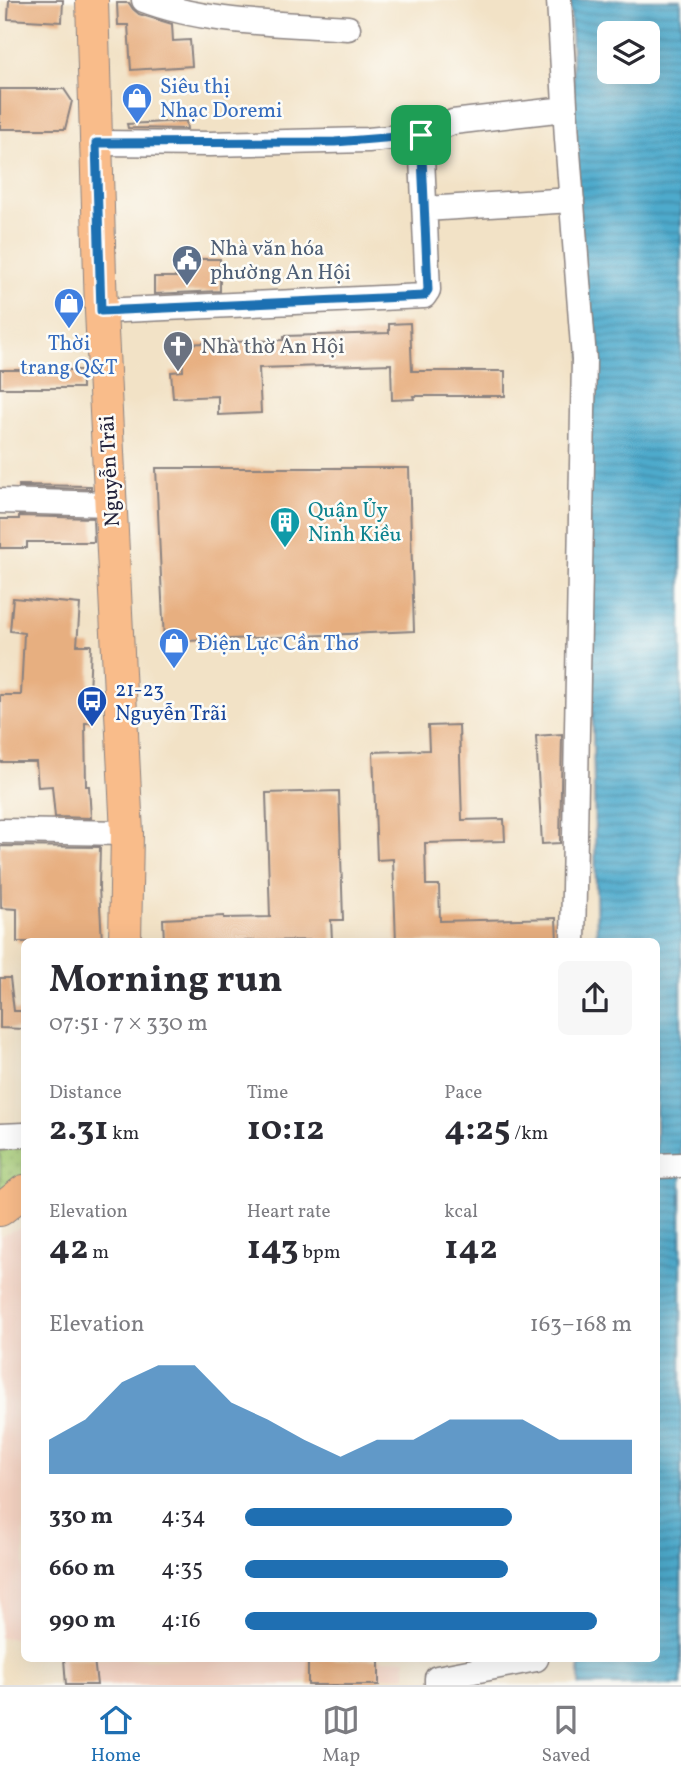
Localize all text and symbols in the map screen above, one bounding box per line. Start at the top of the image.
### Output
map controls [597,21,660,84]
button: layers [597,21,660,84]
place label: Siêu thị Nhạc Doremi [160,73,282,126]
shop icon: Siêu thị Nhạc Doremi [120,81,154,125]
pin [391,105,451,165]
icon: arrive [402,116,440,154]
place label: Nhà văn hóa phường An Hội [210,235,351,288]
public building icon: Nhà văn hóa phường An Hội [170,243,204,287]
shop icon: Thời trang Q&T [52,286,86,330]
church icon: Nhà thờ An Hội [161,329,195,373]
place label: Thời trang Q&T [20,330,118,383]
place label: Nhà thờ An Hội [201,333,344,362]
street label: Nguyễn Trãi [93,414,128,527]
place label: Quận Ủy Ninh Kiều [308,497,402,550]
building icon: Quận Ủy Ninh Kiều [268,505,302,549]
shop icon: Điện Lực Cần Thơ [157,626,191,670]
place label: Điện Lực Cần Thơ [197,630,359,659]
place label: 21-23 Nguyễn Trãi [115,676,227,729]
bus stop icon: 21-23 Nguyễn Trãi [75,684,109,728]
text: Morning run [49,955,283,1008]
button: share [558,961,632,1035]
text: 07:51 · 7 × 330 m [49,1008,208,1040]
text: Distance [49,1080,122,1106]
text: Time [247,1080,288,1106]
text: Pace [444,1080,482,1106]
text: 2.31 [49,1106,108,1154]
text: 10:12 [247,1106,325,1154]
text: 4:25 [444,1106,511,1154]
text: km [108,1121,139,1147]
text: /km [511,1121,548,1147]
text: Elevation [49,1199,128,1225]
text: Heart rate [247,1199,331,1225]
text: kcal [444,1199,478,1225]
text: 42 [49,1225,88,1273]
text: 143 [247,1225,299,1273]
text: 142 [444,1225,498,1273]
text: m [88,1240,109,1266]
text: bpm [299,1240,340,1266]
text: Elevation [49,1309,145,1341]
text: 163–168 m [530,1309,632,1341]
text: 330 m [49,1501,113,1533]
text: 4:34 [161,1501,206,1533]
text: 660 m [49,1553,115,1585]
text: 4:35 [161,1553,203,1585]
text: 990 m [49,1605,116,1637]
text: 4:16 [161,1605,201,1637]
tab: Home [91,1701,141,1769]
tab: Map [322,1701,360,1769]
tab: Saved [541,1701,590,1769]

